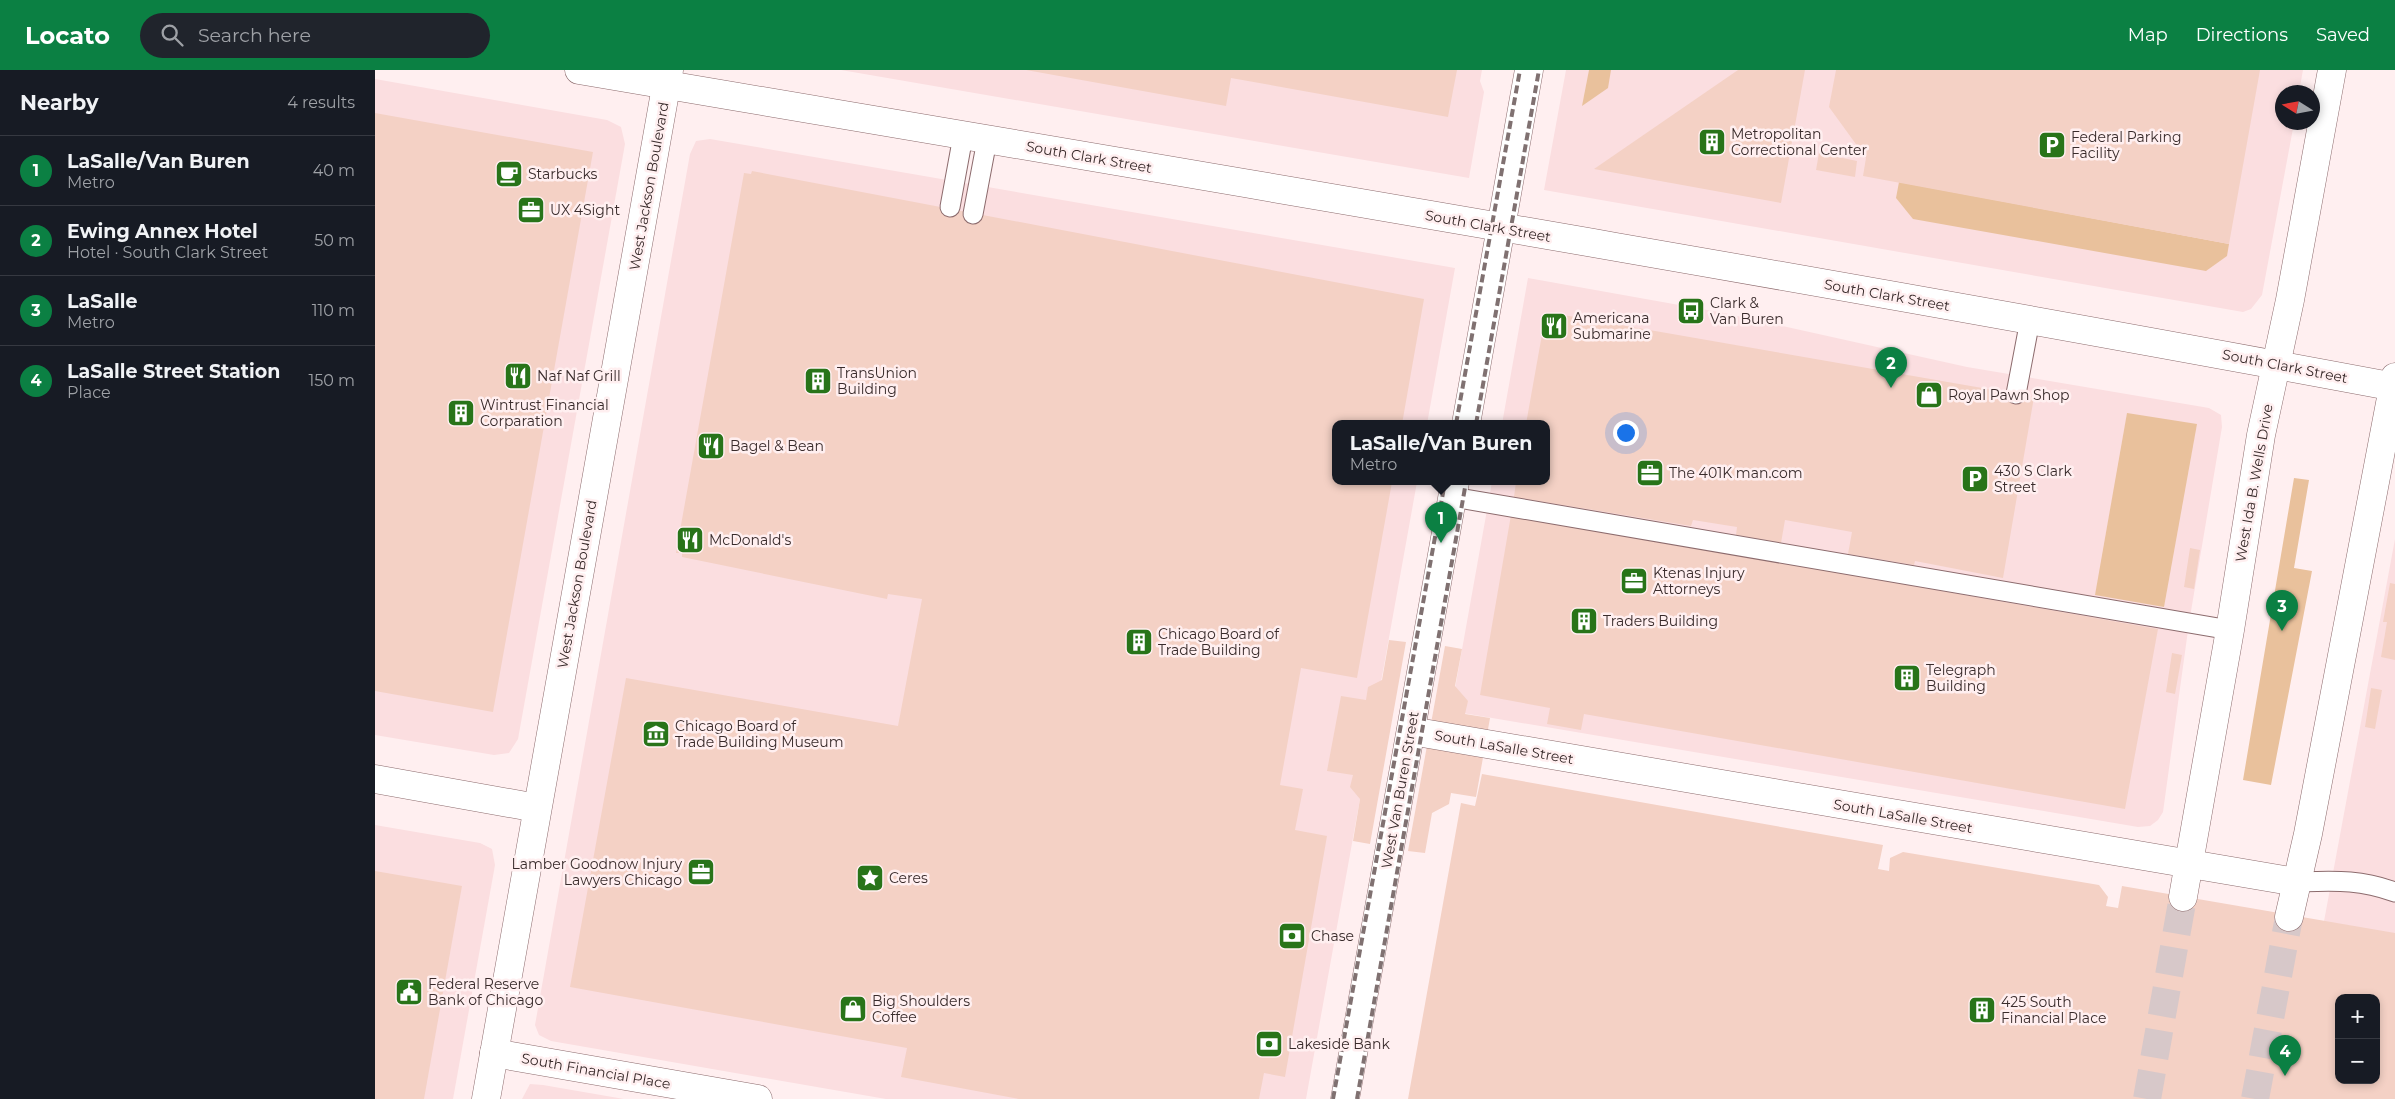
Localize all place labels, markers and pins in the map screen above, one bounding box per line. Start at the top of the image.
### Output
place label: Metropolitan Correctional Center [1731,125,1868,159]
building icon: Metropolitan Correctional Center [1697,127,1727,157]
place label: Federal Parking Facility [2071,128,2182,162]
parking icon: Federal Parking Facility [2037,130,2067,160]
cafe icon: Starbucks [494,159,524,189]
place label: Starbucks [528,165,598,183]
office icon: UX 4Sight [516,195,546,225]
place label: UX 4Sight [550,201,620,219]
place label: Clark & Van Buren [1710,294,1784,328]
bus stop icon: Clark & Van Buren [1676,296,1706,326]
place label: Americana Submarine [1573,309,1651,343]
restaurant icon: Americana Submarine [1539,311,1569,341]
pin: 2 [1875,347,1907,388]
restaurant icon: Naf Naf Grill [503,361,533,391]
place label: TransUnion Building [837,364,917,398]
building icon: TransUnion Building [803,366,833,396]
place label: Naf Naf Grill [537,367,621,385]
shop icon: Royal Pawn Shop [1914,380,1944,410]
place label: Royal Pawn Shop [1948,386,2069,404]
place label: Wintrust Financial Corparation [480,396,609,430]
building icon: Wintrust Financial Corparation [446,398,476,428]
restaurant icon: Bagel & Bean [696,431,726,461]
place label: Bagel & Bean [730,437,824,455]
office icon: The 401K man.com [1635,458,1665,488]
place label: 430 S Clark Street [1994,462,2073,496]
place label: The 401K man.com [1669,464,1803,482]
parking icon: 430 S Clark Street [1960,464,1990,494]
pin: 1 [1425,502,1457,543]
restaurant icon: McDonald's [675,525,705,555]
place label: McDonald's [709,531,791,549]
place label: Ktenas Injury Attorneys [1653,564,1745,598]
office icon: Ktenas Injury Attorneys [1619,566,1649,596]
pin: 3 [2266,590,2298,631]
building icon: Traders Building [1569,606,1599,636]
place label: Traders Building [1603,612,1718,630]
place label: Chicago Board of Trade Building [1158,625,1280,659]
building icon: Chicago Board of Trade Building [1124,627,1154,657]
place label: Telegraph Building [1926,661,1996,695]
building icon: Telegraph Building [1892,663,1922,693]
place label: Chicago Board of Trade Building Museum [675,717,844,751]
museum icon: Chicago Board of Trade Building Museum [641,719,671,749]
place label: Lamber Goodnow Injury Lawyers Chicago [511,855,682,889]
office icon: Lamber Goodnow Injury Lawyers Chicago [686,857,716,887]
place icon: Ceres [855,863,885,893]
place label: Ceres [889,869,928,887]
bank icon: Chase [1277,921,1307,951]
place label: Chase [1311,927,1354,945]
place label: Federal Reserve Bank of Chicago [428,975,543,1009]
public building icon: Federal Reserve Bank of Chicago [394,977,424,1007]
place label: Big Shoulders Coffee [872,992,970,1026]
place label: 425 South Financial Place [2001,993,2106,1027]
shop icon: Big Shoulders Coffee [838,994,868,1024]
building icon: 425 South Financial Place [1967,995,1997,1025]
bank icon: Lakeside Bank [1254,1029,1284,1059]
place label: Lakeside Bank [1288,1035,1391,1053]
pin: 4 [2269,1035,2301,1076]

